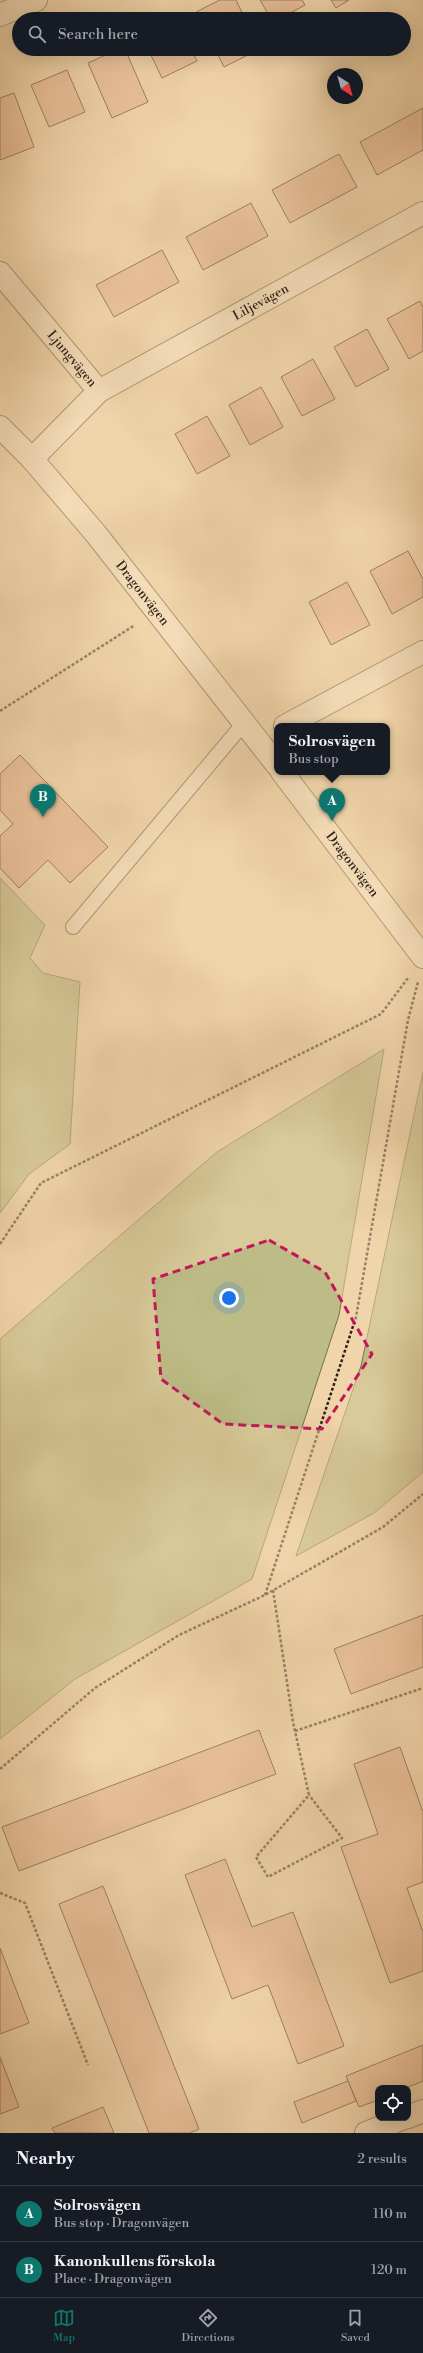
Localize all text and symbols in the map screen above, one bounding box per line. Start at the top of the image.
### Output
search box [12,12,411,56]
icon: search [26,23,48,45]
text: Search here [58,25,138,44]
north arrow [327,68,363,104]
street label: Liljevägen [230,280,292,324]
street label: Ljungvägen [44,327,100,390]
street label: Dragonvägen [112,558,173,629]
popup [274,723,390,775]
text: Solrosvägen [289,732,375,751]
text: Bus stop [289,751,339,767]
pin: B [30,784,56,817]
pin: A [319,788,345,821]
street label: Dragonvägen [322,828,382,900]
your location [219,1288,239,1308]
map controls [375,2085,411,2121]
button: locate [375,2085,411,2121]
text: Nearby [16,2148,75,2170]
text: 2 results [358,2151,407,2167]
text: Solrosvägen [54,2196,141,2215]
text: A [24,2206,34,2222]
text: 110 m [373,2206,407,2222]
text: Bus stop · Dragonvägen [54,2215,189,2231]
text: Kanonkullens förskola [54,2252,215,2271]
text: B [24,2262,34,2278]
text: 120 m [371,2262,407,2278]
text: Place · Dragonvägen [54,2271,172,2287]
tab: Map [53,2307,75,2345]
tab: Directions [182,2307,235,2345]
tab: Saved [341,2307,370,2345]

